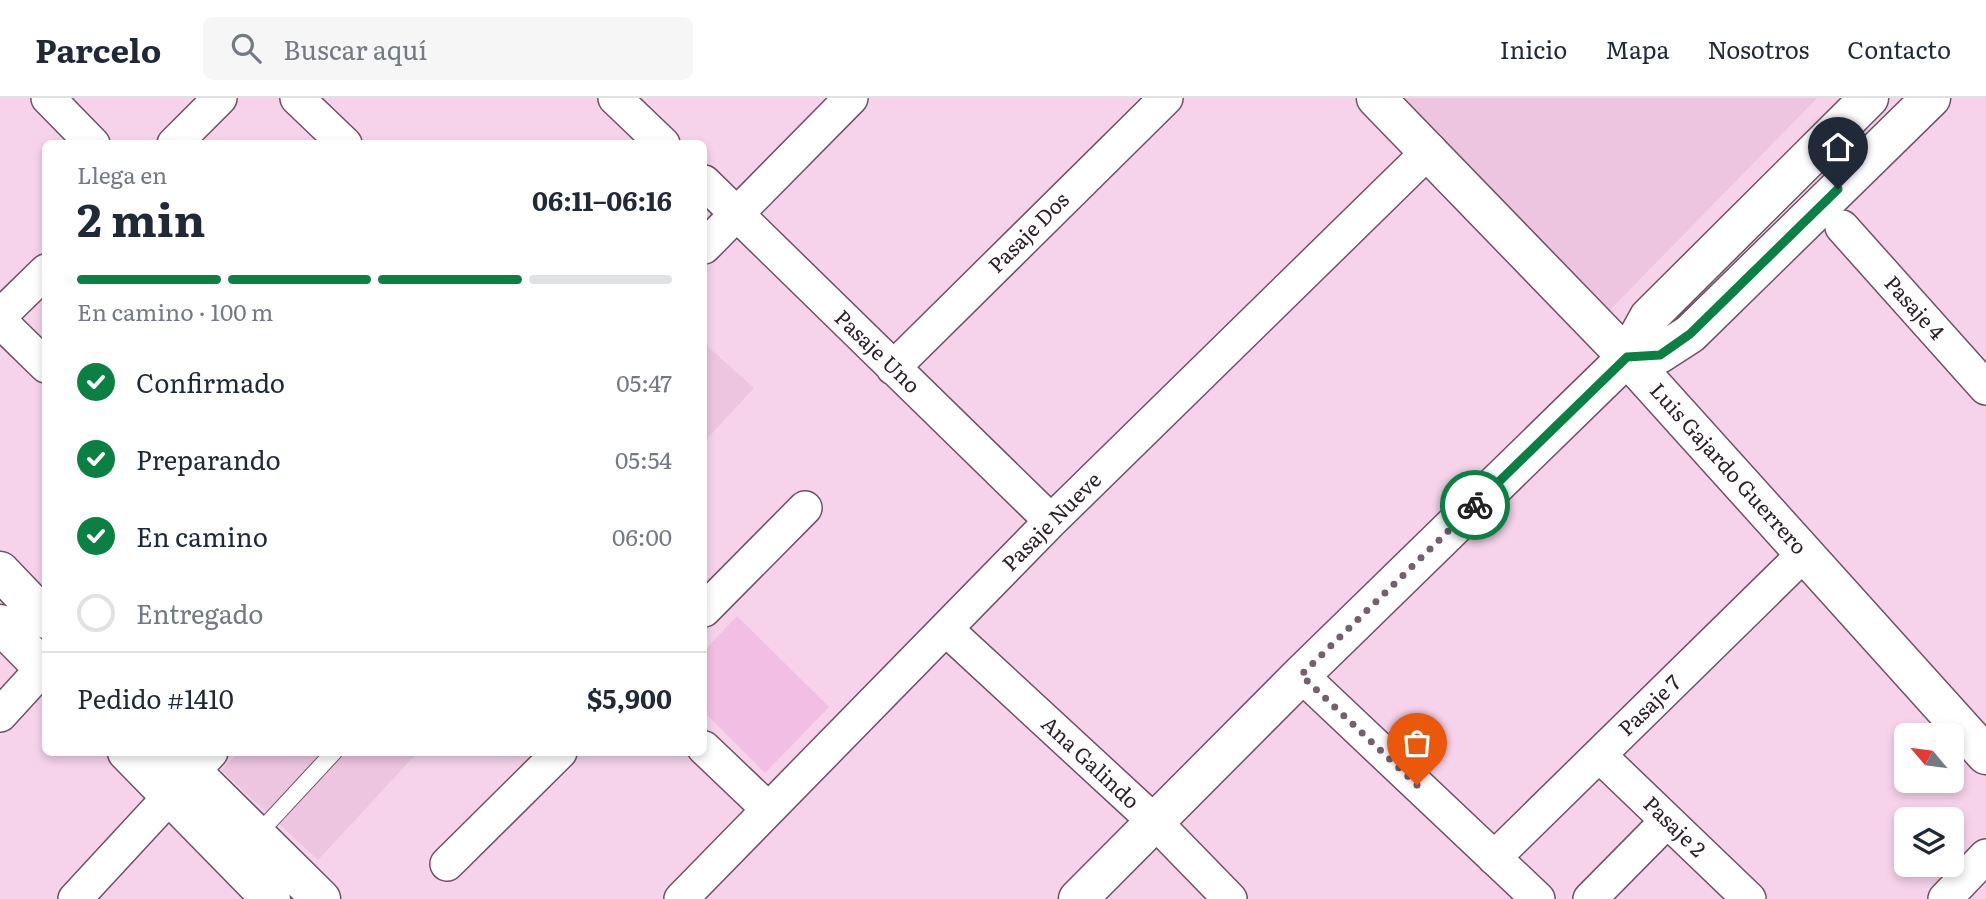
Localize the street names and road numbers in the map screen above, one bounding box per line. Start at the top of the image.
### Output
street label: Pasaje Dos [980,184,1075,279]
street label: Pasaje 4 [1878,267,1954,346]
street label: Pasaje Uno [829,301,929,399]
street label: Luis Gajardo Guerrero [1644,374,1816,560]
street label: Pasaje Nueve [994,464,1107,577]
street label: Pasaje 7 [1610,666,1687,742]
street label: Ana Galindo [1036,707,1148,815]
street label: Pasaje 2 [1637,787,1714,863]

